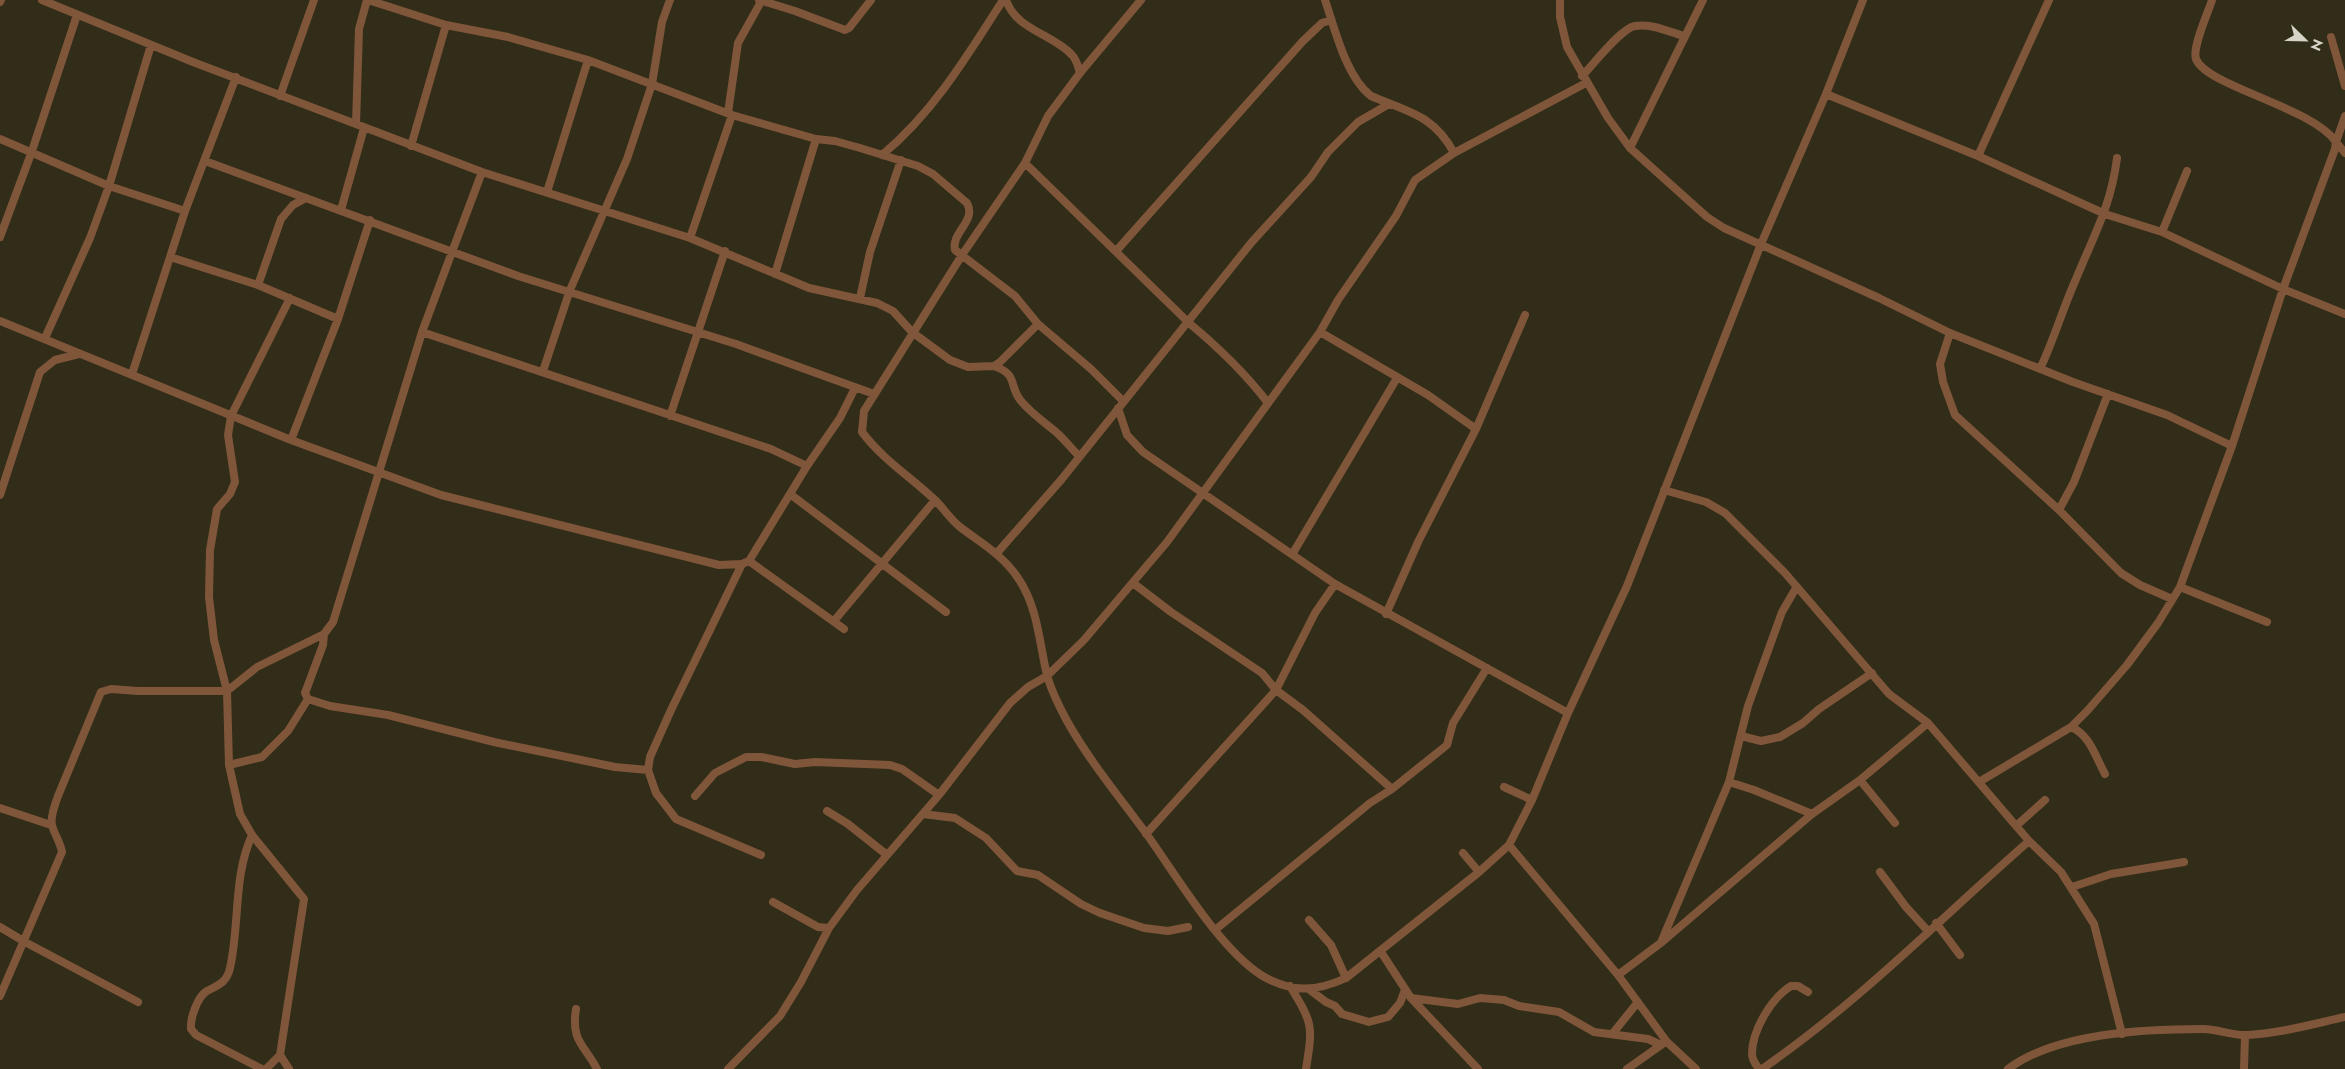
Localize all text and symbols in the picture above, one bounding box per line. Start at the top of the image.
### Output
north arrow [2280,15,2330,65]
text: N [2306,36,2328,54]

